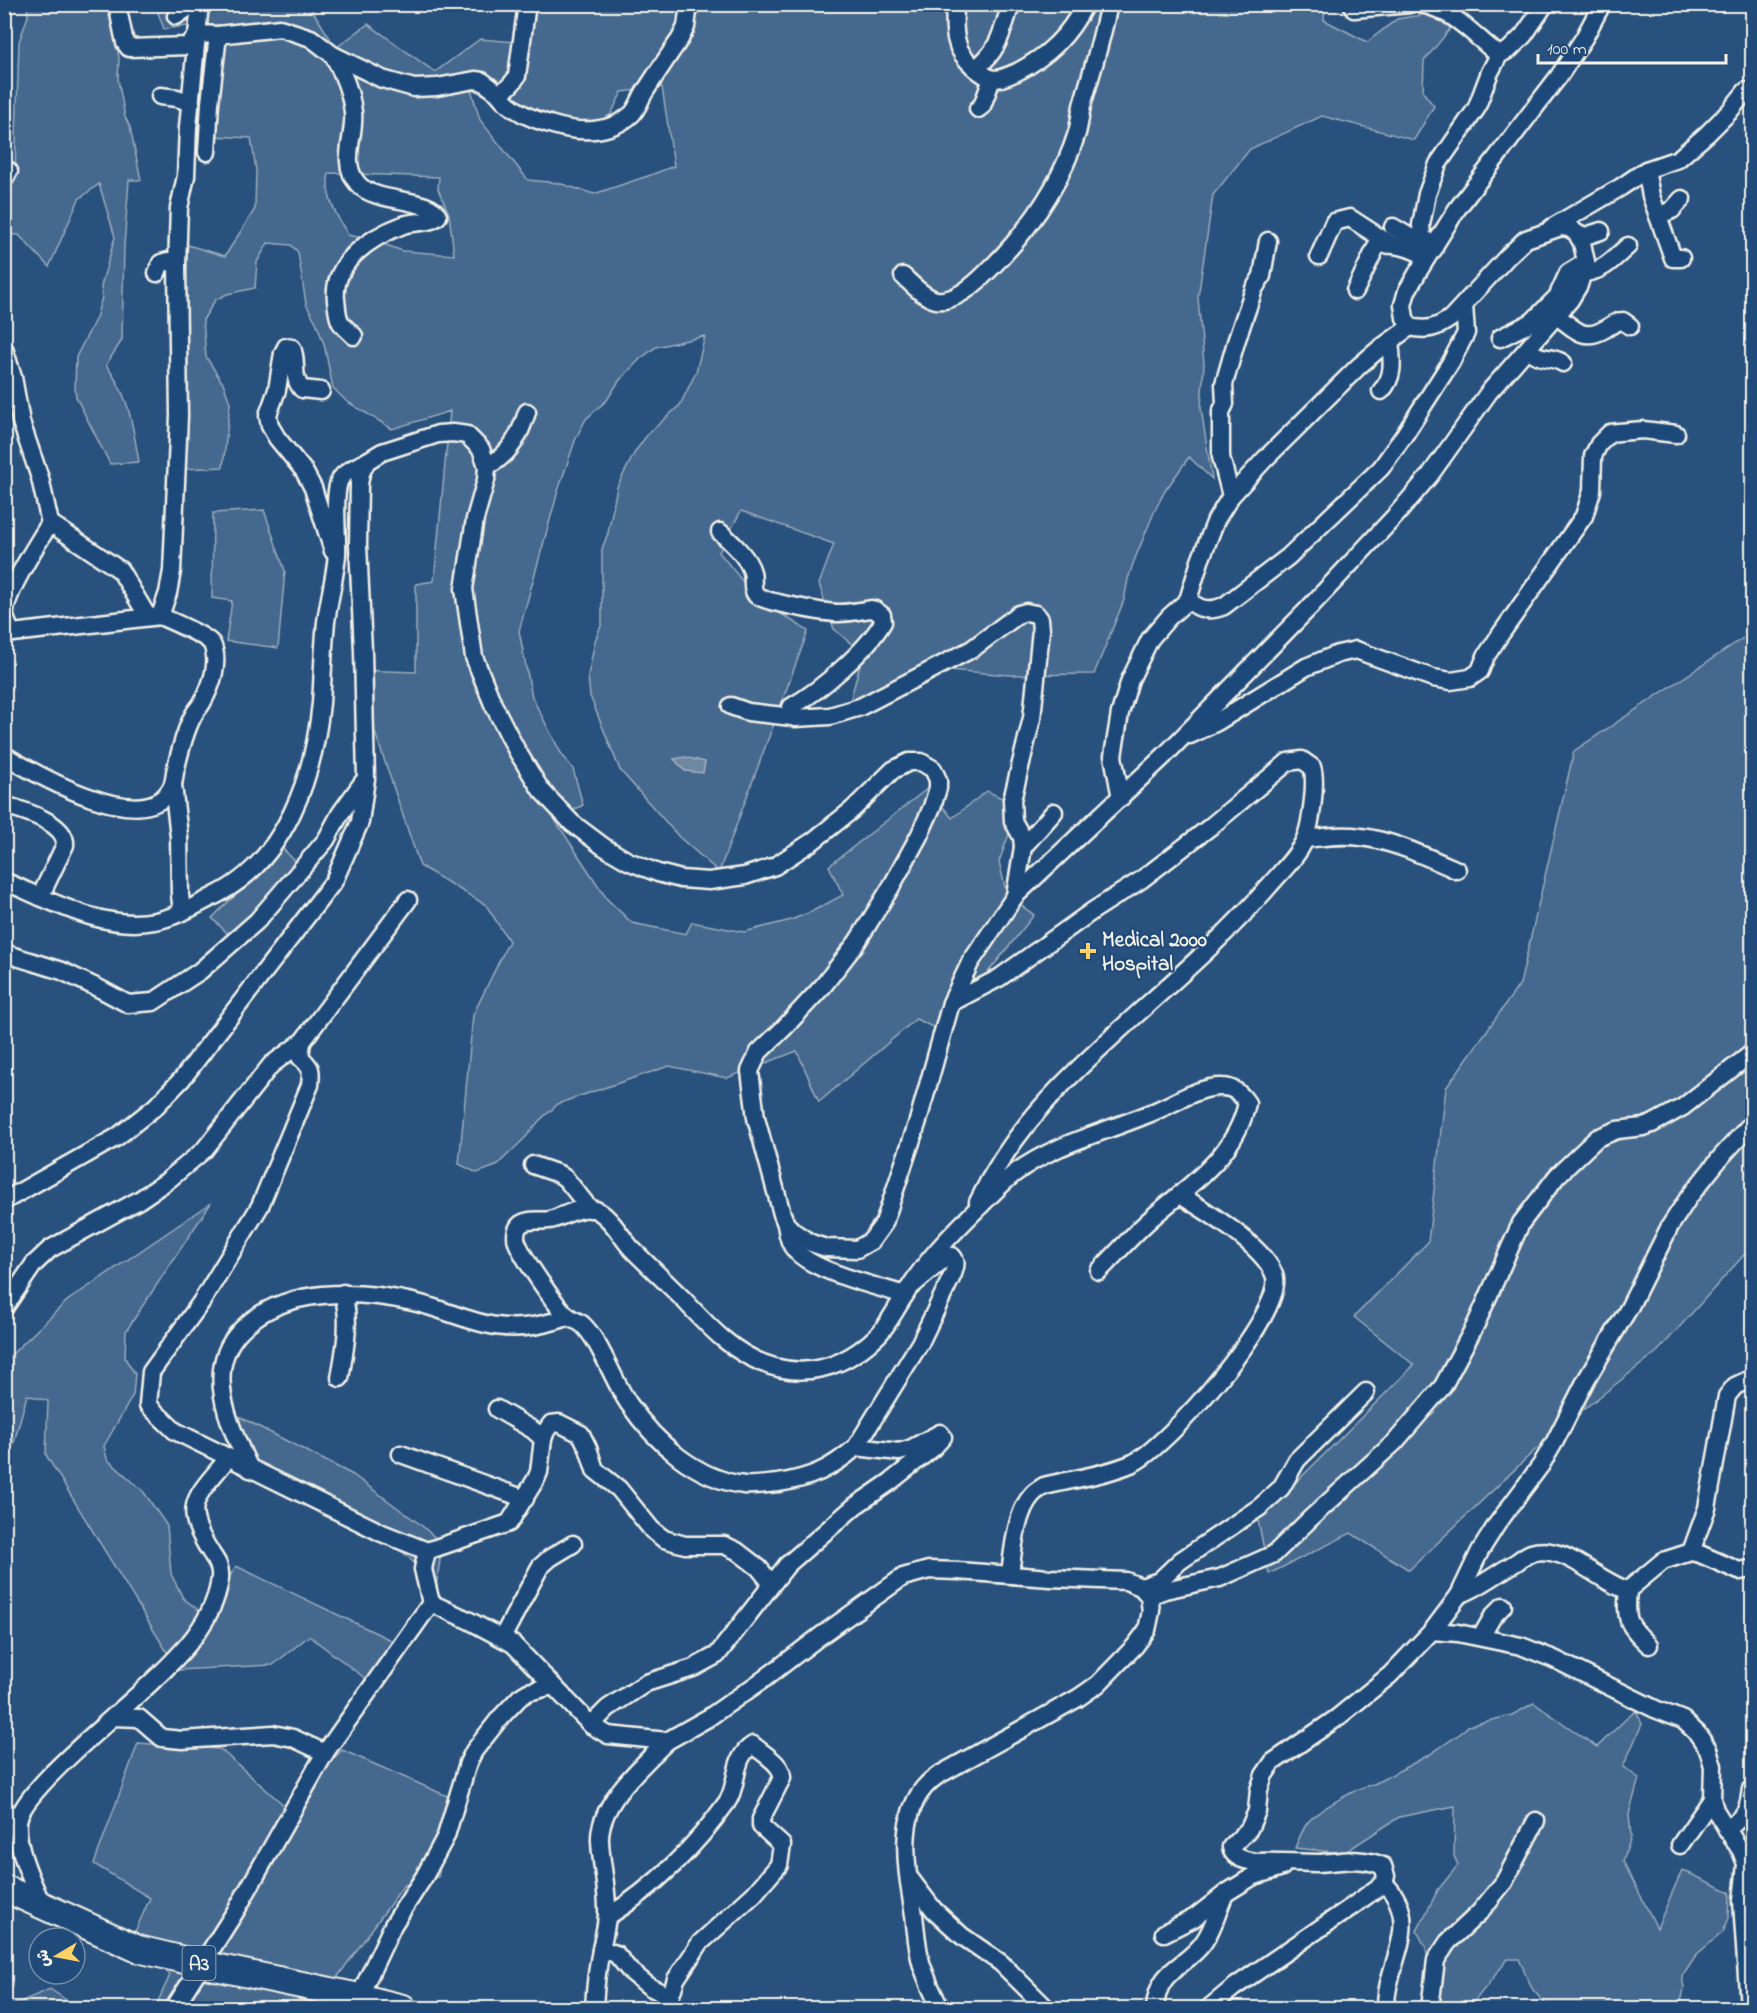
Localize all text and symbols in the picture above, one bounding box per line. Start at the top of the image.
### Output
scale bar [1538,27,1726,65]
text: 100 m [1547,37,1587,63]
place label: Medical 2000 Hospital [1102,926,1207,980]
marker: Medical 2000 Hospital [1079,942,1097,960]
north arrow [27,1926,87,1986]
road number: A3 [182,1946,216,1980]
text: ش [31,1948,58,1969]

